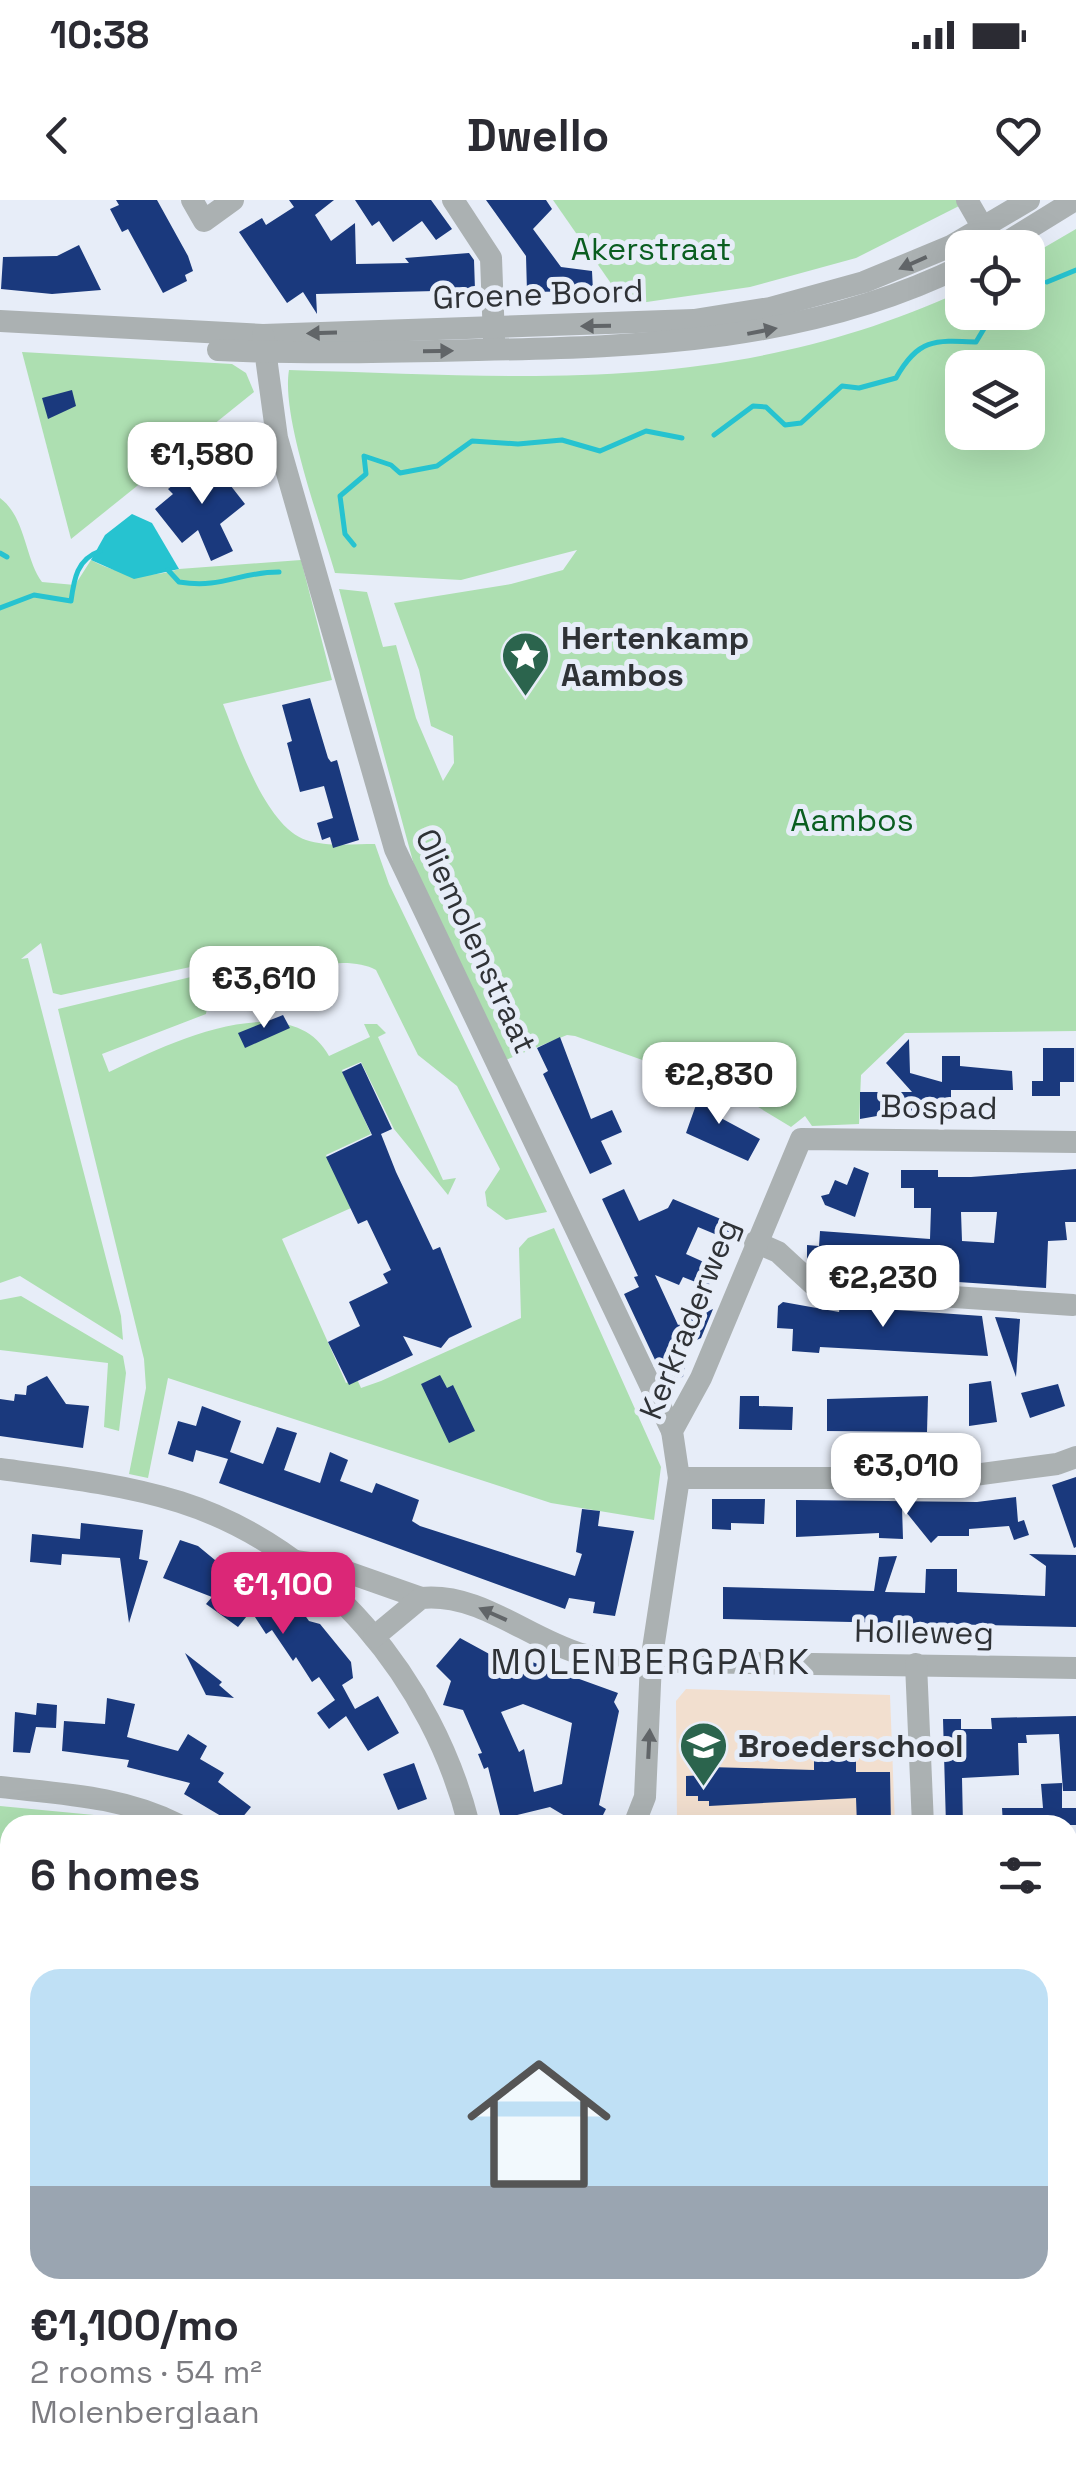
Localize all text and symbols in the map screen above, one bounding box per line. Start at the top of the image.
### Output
text: 10:38 [50,11,149,59]
text: Dwello [467,107,609,164]
icon: back [30,108,85,163]
icon: heart [991,108,1046,163]
park label: Akerstraat [571,229,731,269]
map controls [945,230,1045,450]
button: locate [945,230,1045,330]
one-way arrow [898,254,927,271]
street label: Groene Boord [432,270,644,318]
one-way arrow [580,318,612,334]
one-way arrow [746,322,777,338]
one-way arrow [305,326,337,342]
one-way arrow [422,342,454,358]
button: layers [945,350,1045,450]
pin: €1,580 [121,422,283,507]
text: €1,580 [150,434,254,474]
place label: Hertenkamp Aambos [561,618,749,695]
place icon: Hertenkamp Aambos [500,630,552,698]
park label: Aambos [790,800,914,840]
street label: Oliemolenstraat [407,822,545,1060]
pin: €3,610 [183,946,345,1031]
text: €3,610 [211,958,317,998]
pin: €2,830 [638,1042,800,1127]
text: €2,830 [664,1054,774,1094]
street label: Bospad [880,1086,998,1128]
street label: Kerkraderweg [631,1213,747,1425]
pin: €2,230 [802,1245,964,1330]
text: €2,230 [828,1257,938,1297]
pin: €3,010 [825,1433,987,1518]
text: €3,010 [853,1445,959,1485]
pin: €1,100 [202,1552,364,1637]
text: €1,100 [233,1564,333,1604]
one-way arrow [478,1606,507,1622]
street label: Holleweg [854,1611,994,1653]
district label: MOLENBERGPARK [491,1640,811,1684]
school or university icon: Broederschool [677,1720,729,1788]
place label: Broederschool [738,1726,963,1766]
one-way arrow [641,1728,657,1760]
icon: filters [993,1848,1048,1903]
text: 6 homes [30,1849,200,1902]
icon: home [449,2034,629,2214]
text: €1,100/mo [30,2299,239,2352]
text: 2 rooms · 54 m² [30,2352,262,2392]
text: Molenberglaan [30,2392,260,2432]

